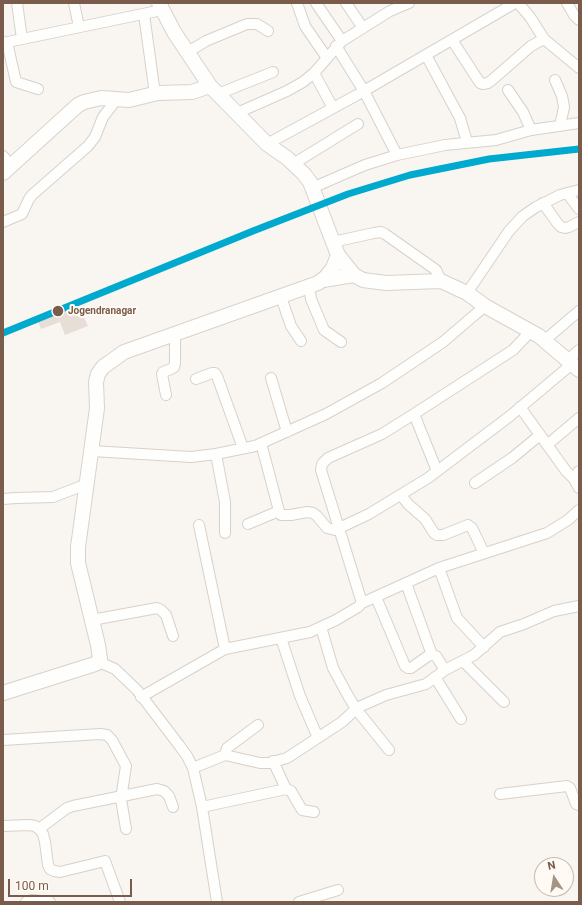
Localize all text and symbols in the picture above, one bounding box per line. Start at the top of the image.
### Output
marker: Jogendranagar [51,304,65,318]
place label: Jogendranagar [68,305,136,317]
north arrow [534,857,574,897]
text: N [546,859,557,873]
scale bar [10,871,134,897]
text: 100 m [15,879,49,893]

